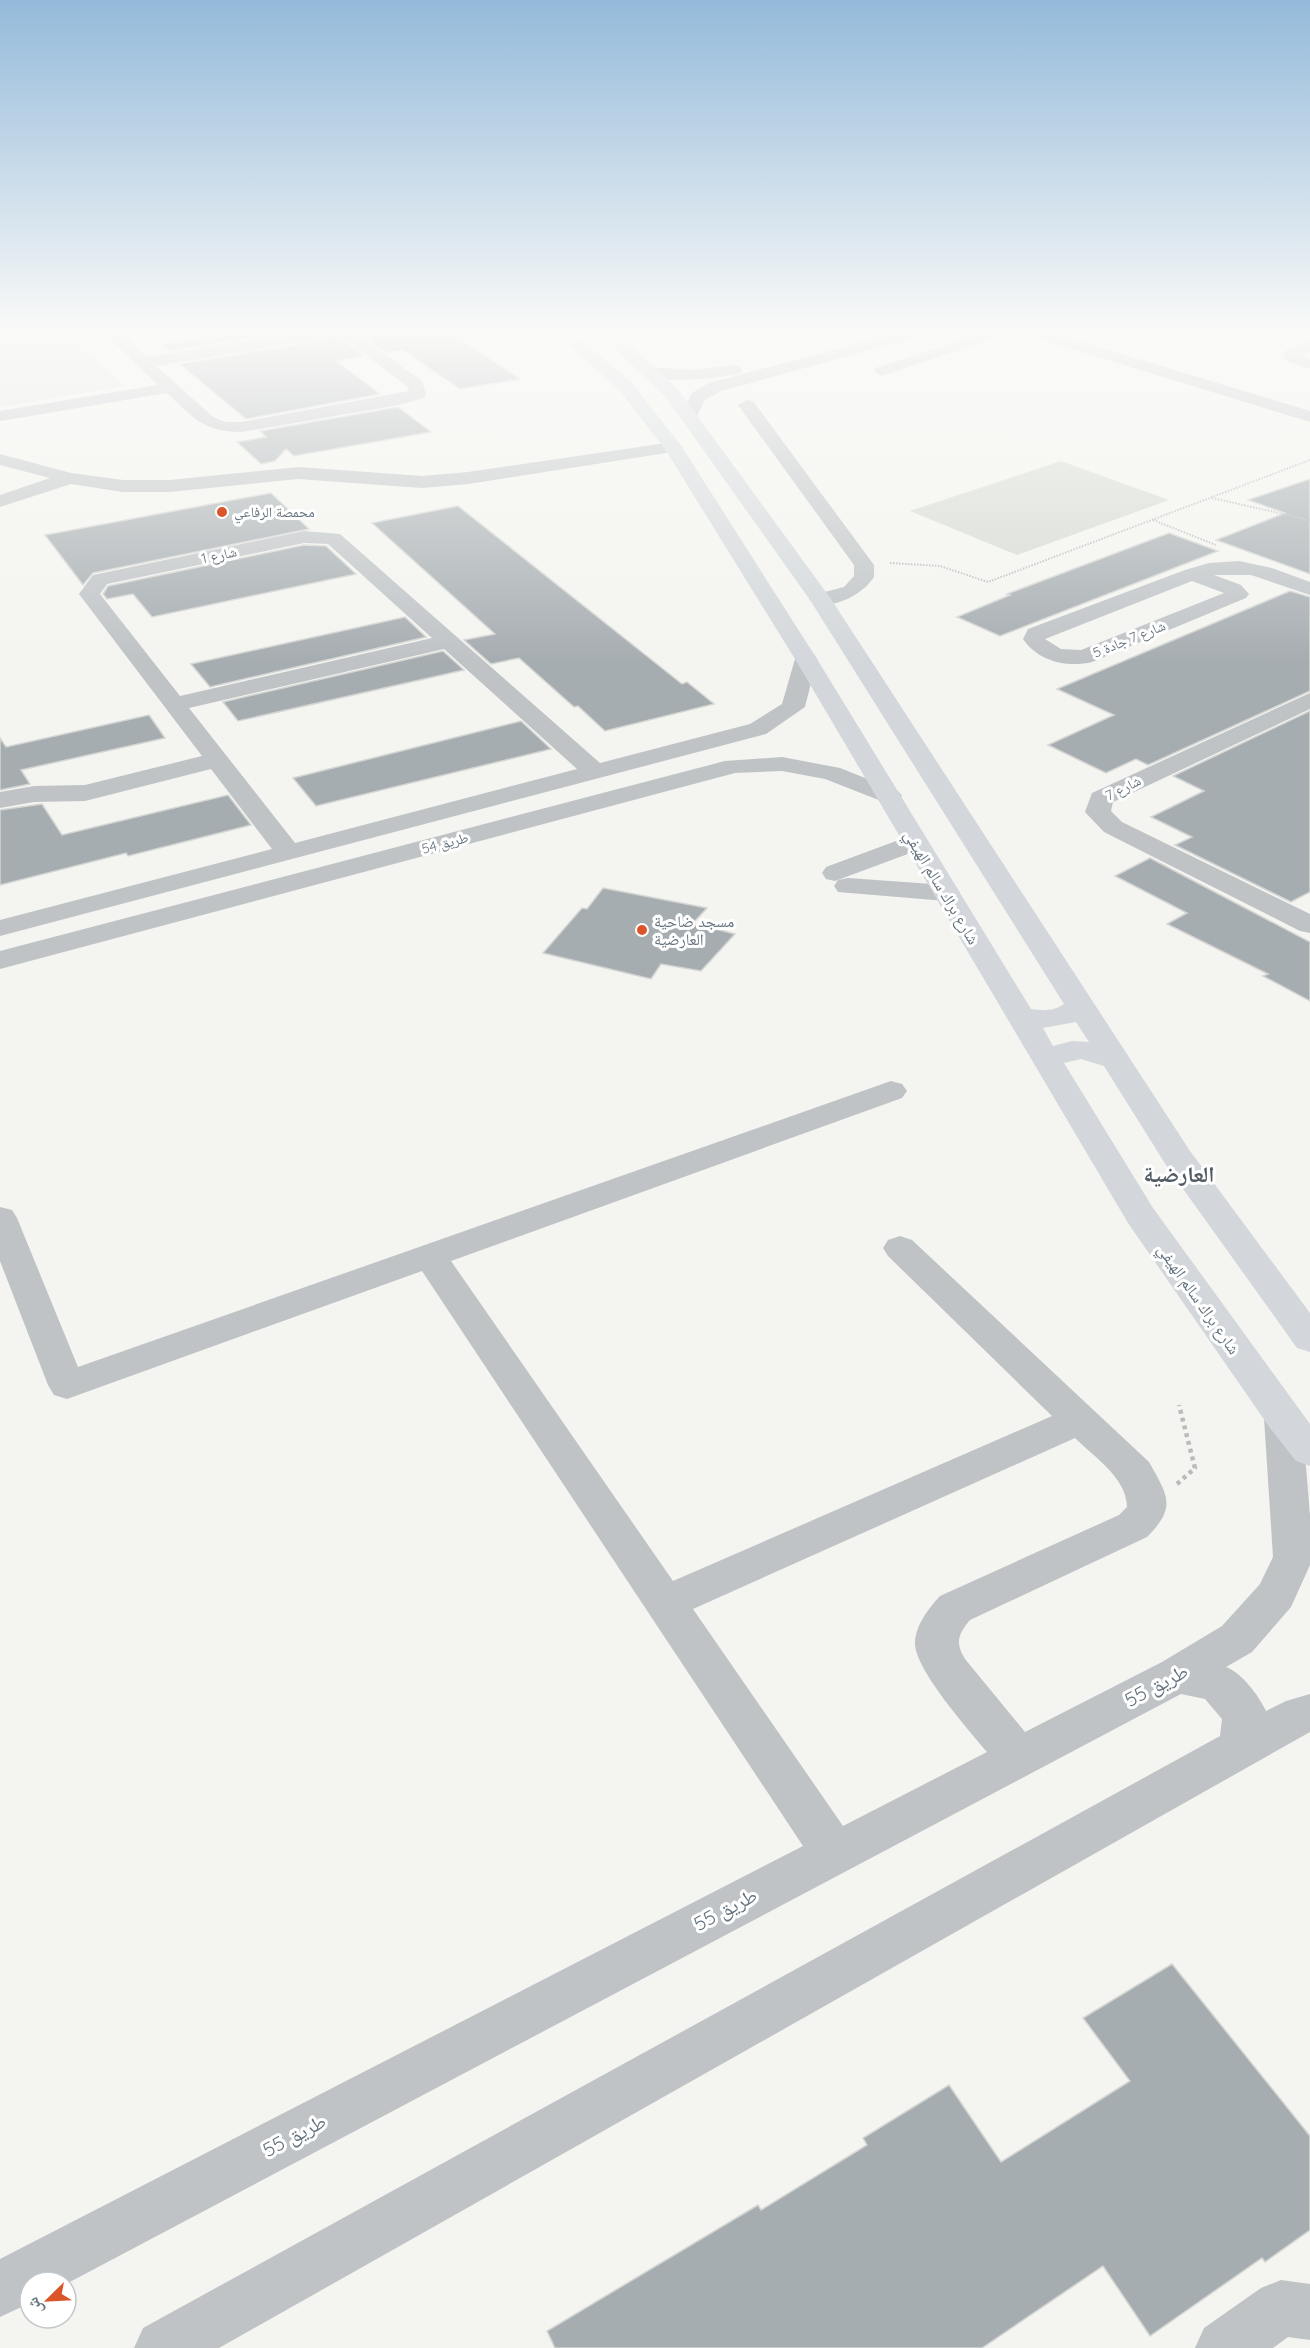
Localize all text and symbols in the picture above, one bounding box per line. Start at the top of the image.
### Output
place label: محمصة الرفاعي [234,503,315,524]
marker: محمصة الرفاعي [215,505,229,519]
street label: شارع 1 [200,542,239,568]
street label: شارع 7 جادة 5 [1090,616,1168,663]
street label: شارع 7 [1102,771,1144,805]
street label: شارع براك سالم الهيفي [897,826,984,949]
street label: طريق 54 [420,828,471,859]
place label: مسجد ضاحية العارضية [654,911,734,949]
marker: مسجد ضاحية العارضية [635,923,649,937]
district label: العارضية [1143,1160,1215,1188]
street label: شارع براك سالم الهيفي [1151,1240,1244,1360]
street label: طريق 55 [1120,1658,1192,1712]
street label: طريق 55 [689,1882,761,1936]
street label: طريق 55 [258,2108,330,2162]
north arrow [18,2270,78,2330]
text: ش [22,2294,47,2318]

